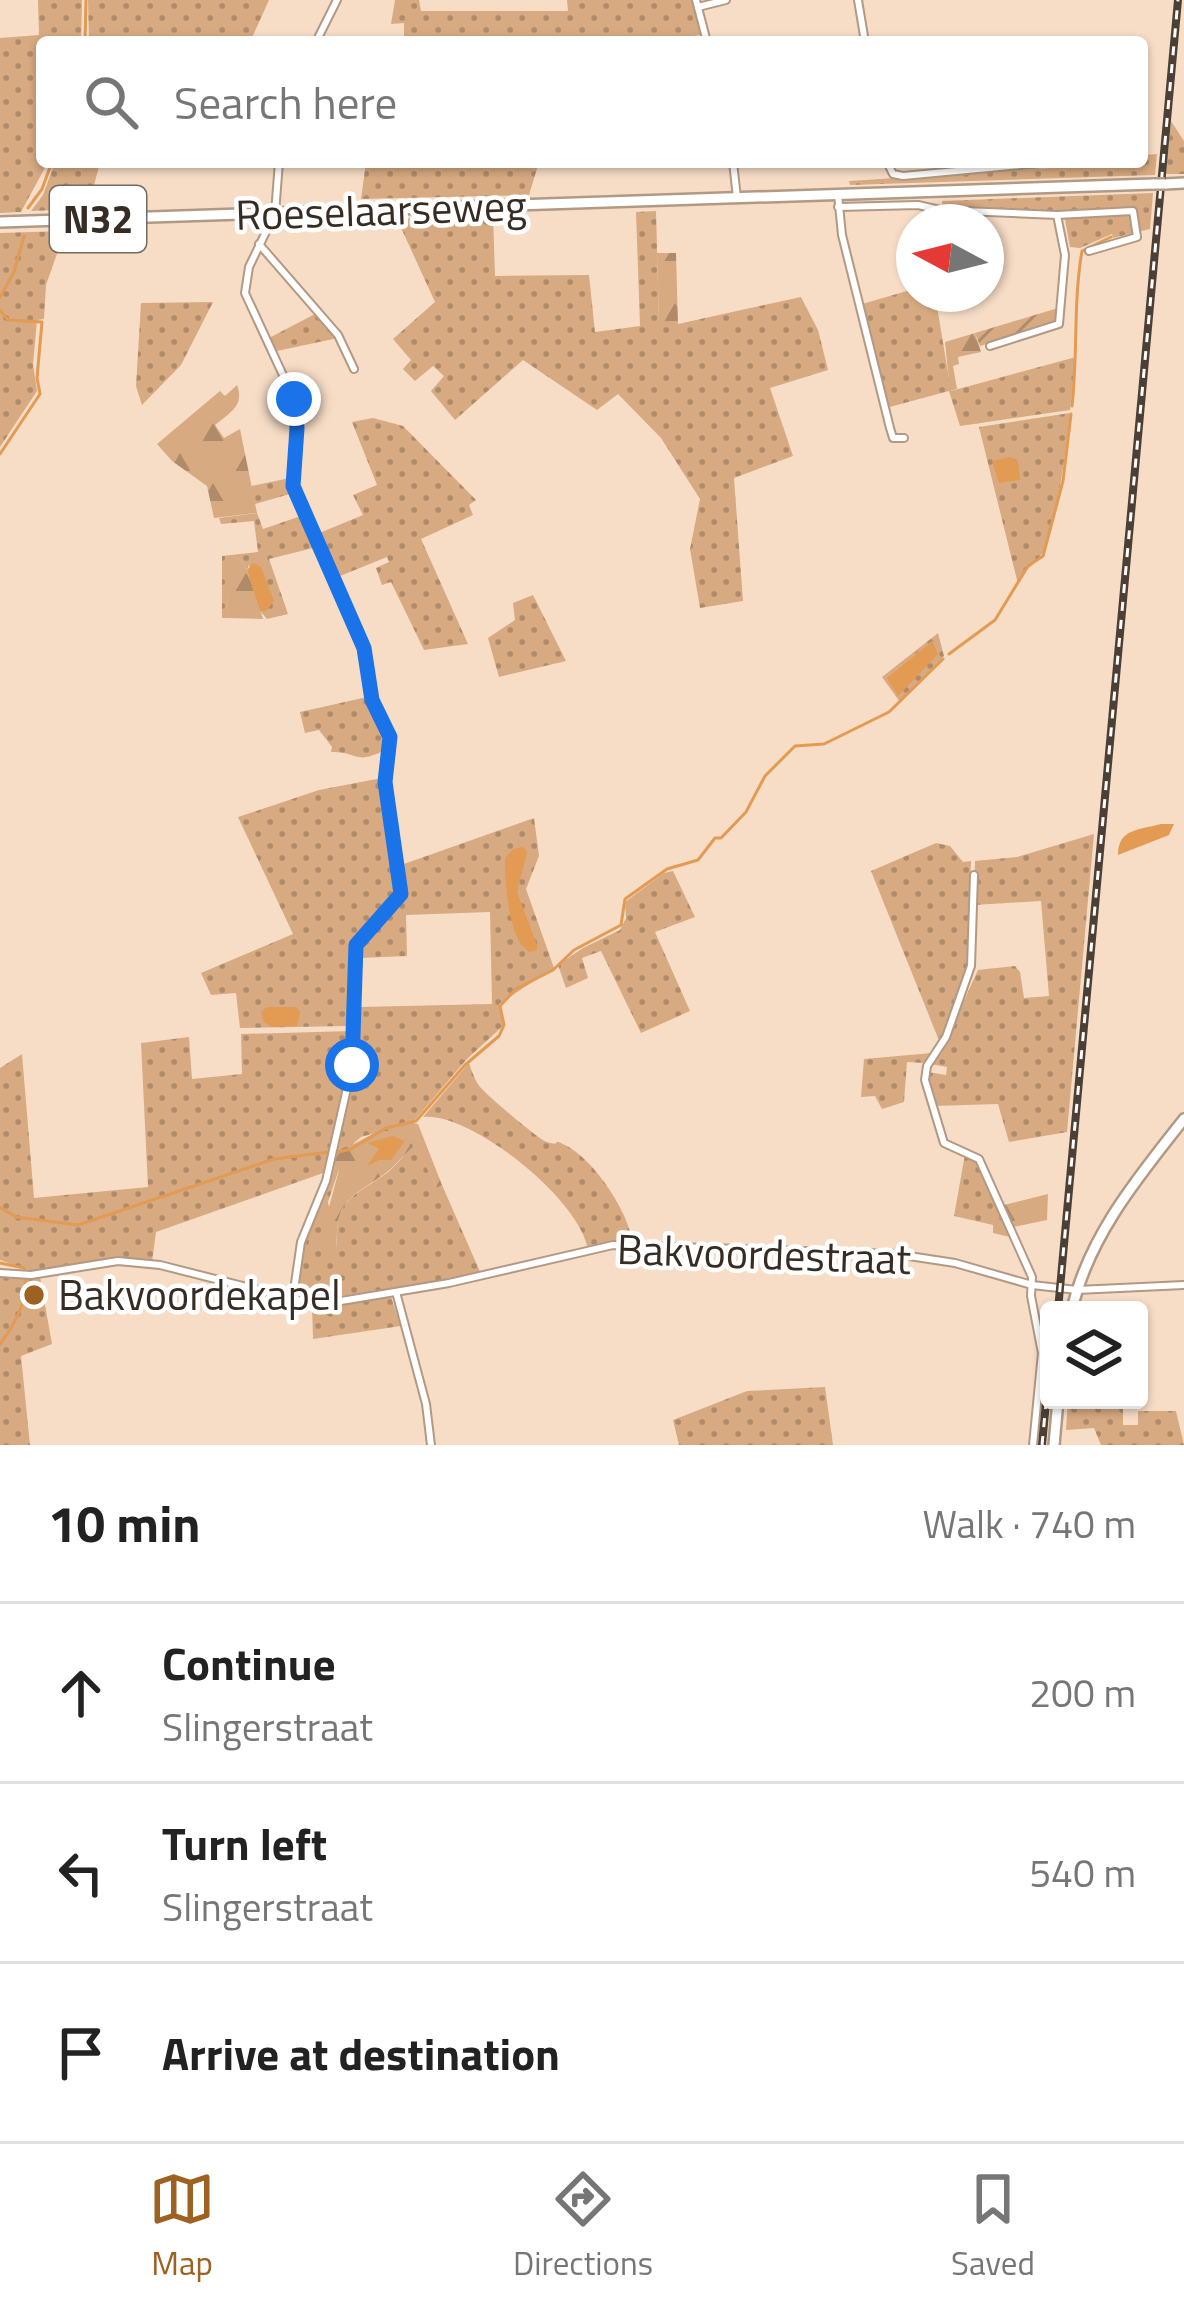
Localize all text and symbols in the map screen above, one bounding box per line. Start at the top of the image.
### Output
search box [36,36,1148,168]
text: Search here [174,68,397,136]
icon: search [78,69,144,135]
street label: Roeselaarseweg [234,172,528,246]
road number: N32 [50,186,146,252]
north arrow [896,204,1004,312]
route end [267,372,321,426]
route start [325,1038,379,1092]
street label: Bakvoordestraat [616,1216,912,1290]
place label: Bakvoordekapel [58,1262,341,1326]
marker: Bakvoordekapel [21,1282,47,1308]
map controls [1040,1301,1148,1409]
button: layers [1040,1301,1148,1409]
text: 10 min [48,1484,201,1562]
text: Walk · 740 m [922,1494,1136,1553]
text: Continue [162,1629,336,1697]
icon: ahead [48,1660,114,1726]
text: 200 m [1029,1663,1136,1722]
text: Slingerstraat [162,1697,373,1756]
text: Turn left [162,1809,327,1877]
icon: left [48,1840,114,1906]
text: 540 m [1029,1843,1136,1902]
text: Slingerstraat [162,1877,373,1936]
text: Arrive at destination [162,2019,560,2087]
icon: arrive [48,2020,114,2086]
tab: Map [149,2166,215,2288]
tab: Directions [513,2166,653,2288]
tab: Saved [951,2166,1035,2288]

